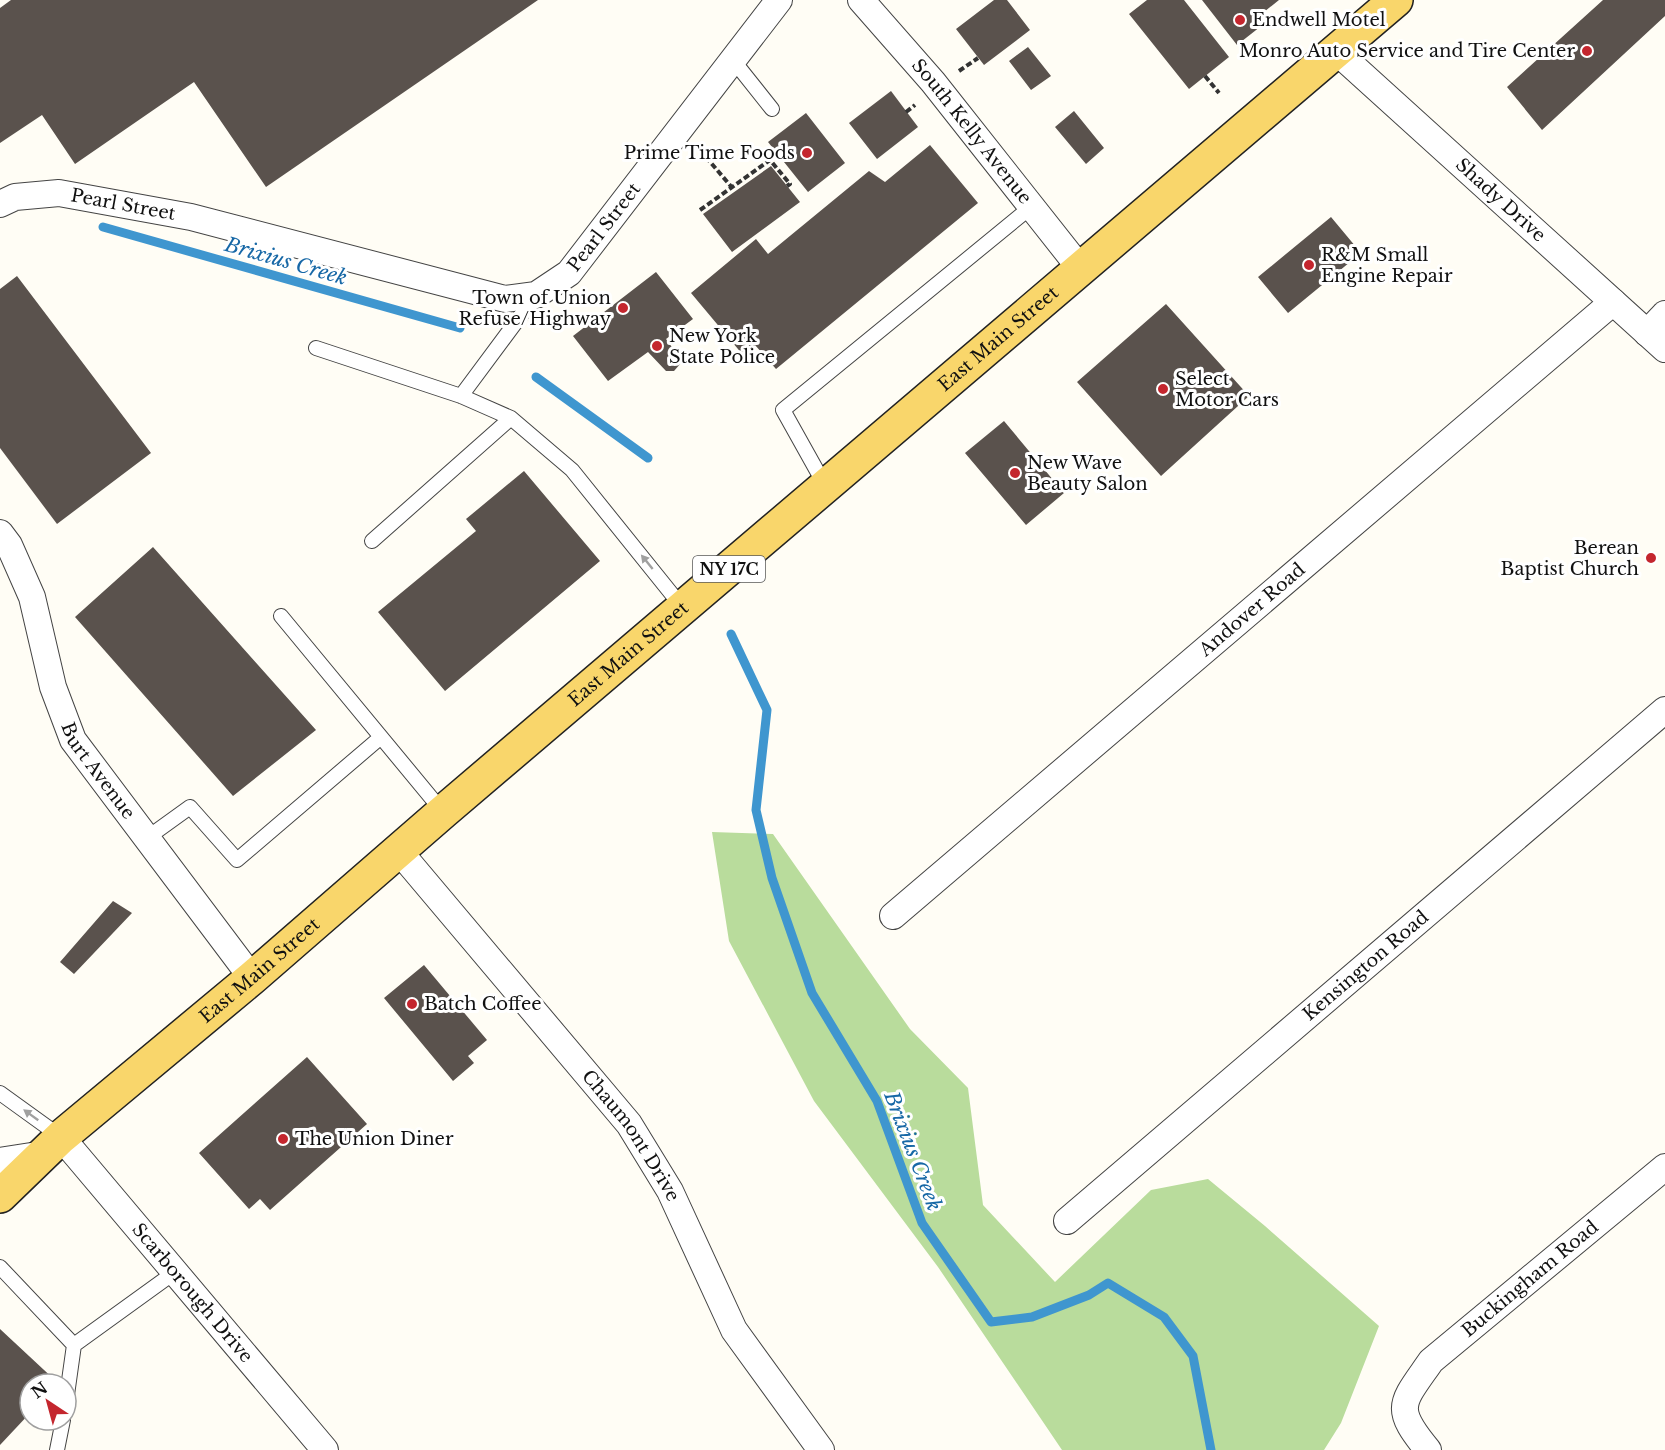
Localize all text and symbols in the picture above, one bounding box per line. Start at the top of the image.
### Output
place label: Endwell Motel [1252,9,1386,31]
marker: Endwell Motel [1233,13,1247,27]
place label: Monro Auto Service and Tire Center [1239,40,1575,62]
marker: Monro Auto Service and Tire Center [1580,44,1594,58]
street label: South Kelly Avenue [907,55,1036,209]
place label: Prime Time Foods [624,142,795,164]
marker: Prime Time Foods [800,146,814,160]
street label: Shady Drive [1451,154,1550,246]
street label: Pearl Street [563,178,645,276]
street label: Pearl Street [69,184,177,225]
water label: Brixius Creek [221,232,350,290]
place label: R&M Small Engine Repair [1321,244,1453,287]
marker: R&M Small Engine Repair [1302,258,1316,272]
street label: East Main Street [934,281,1063,396]
place label: Town of Union Refuse/Highway [459,287,611,330]
marker: Town of Union Refuse/Highway [616,301,630,315]
place label: New York State Police [669,325,775,368]
marker: New York State Police [650,339,664,353]
place label: Select Motor Cars [1175,368,1279,411]
marker: Select Motor Cars [1156,382,1170,396]
place label: New Wave Beauty Salon [1027,452,1148,495]
marker: New Wave Beauty Salon [1008,466,1022,480]
place label: Berean Baptist Church [1501,537,1639,580]
marker: Berean Baptist Church [1644,551,1658,565]
one-way arrow [640,554,653,570]
road number: NY 17C [693,556,765,582]
street label: Andover Road [1194,559,1310,662]
street label: East Main Street [564,597,693,711]
street label: Burt Avenue [56,719,140,823]
street label: Kensington Road [1299,906,1433,1025]
street label: East Main Street [195,913,324,1028]
place label: Batch Coffee [424,993,542,1015]
marker: Batch Coffee [405,997,419,1011]
street label: Chaumont Drive [577,1065,684,1205]
water label: Brixius Creek [879,1087,947,1214]
one-way arrow [23,1109,39,1121]
place label: The Union Diner [295,1128,454,1150]
marker: The Union Diner [276,1132,290,1146]
street label: Buckingham Road [1457,1216,1603,1342]
street label: Scarborough Drive [128,1219,258,1367]
north arrow [18,1372,78,1432]
text: N [27,1377,51,1402]

